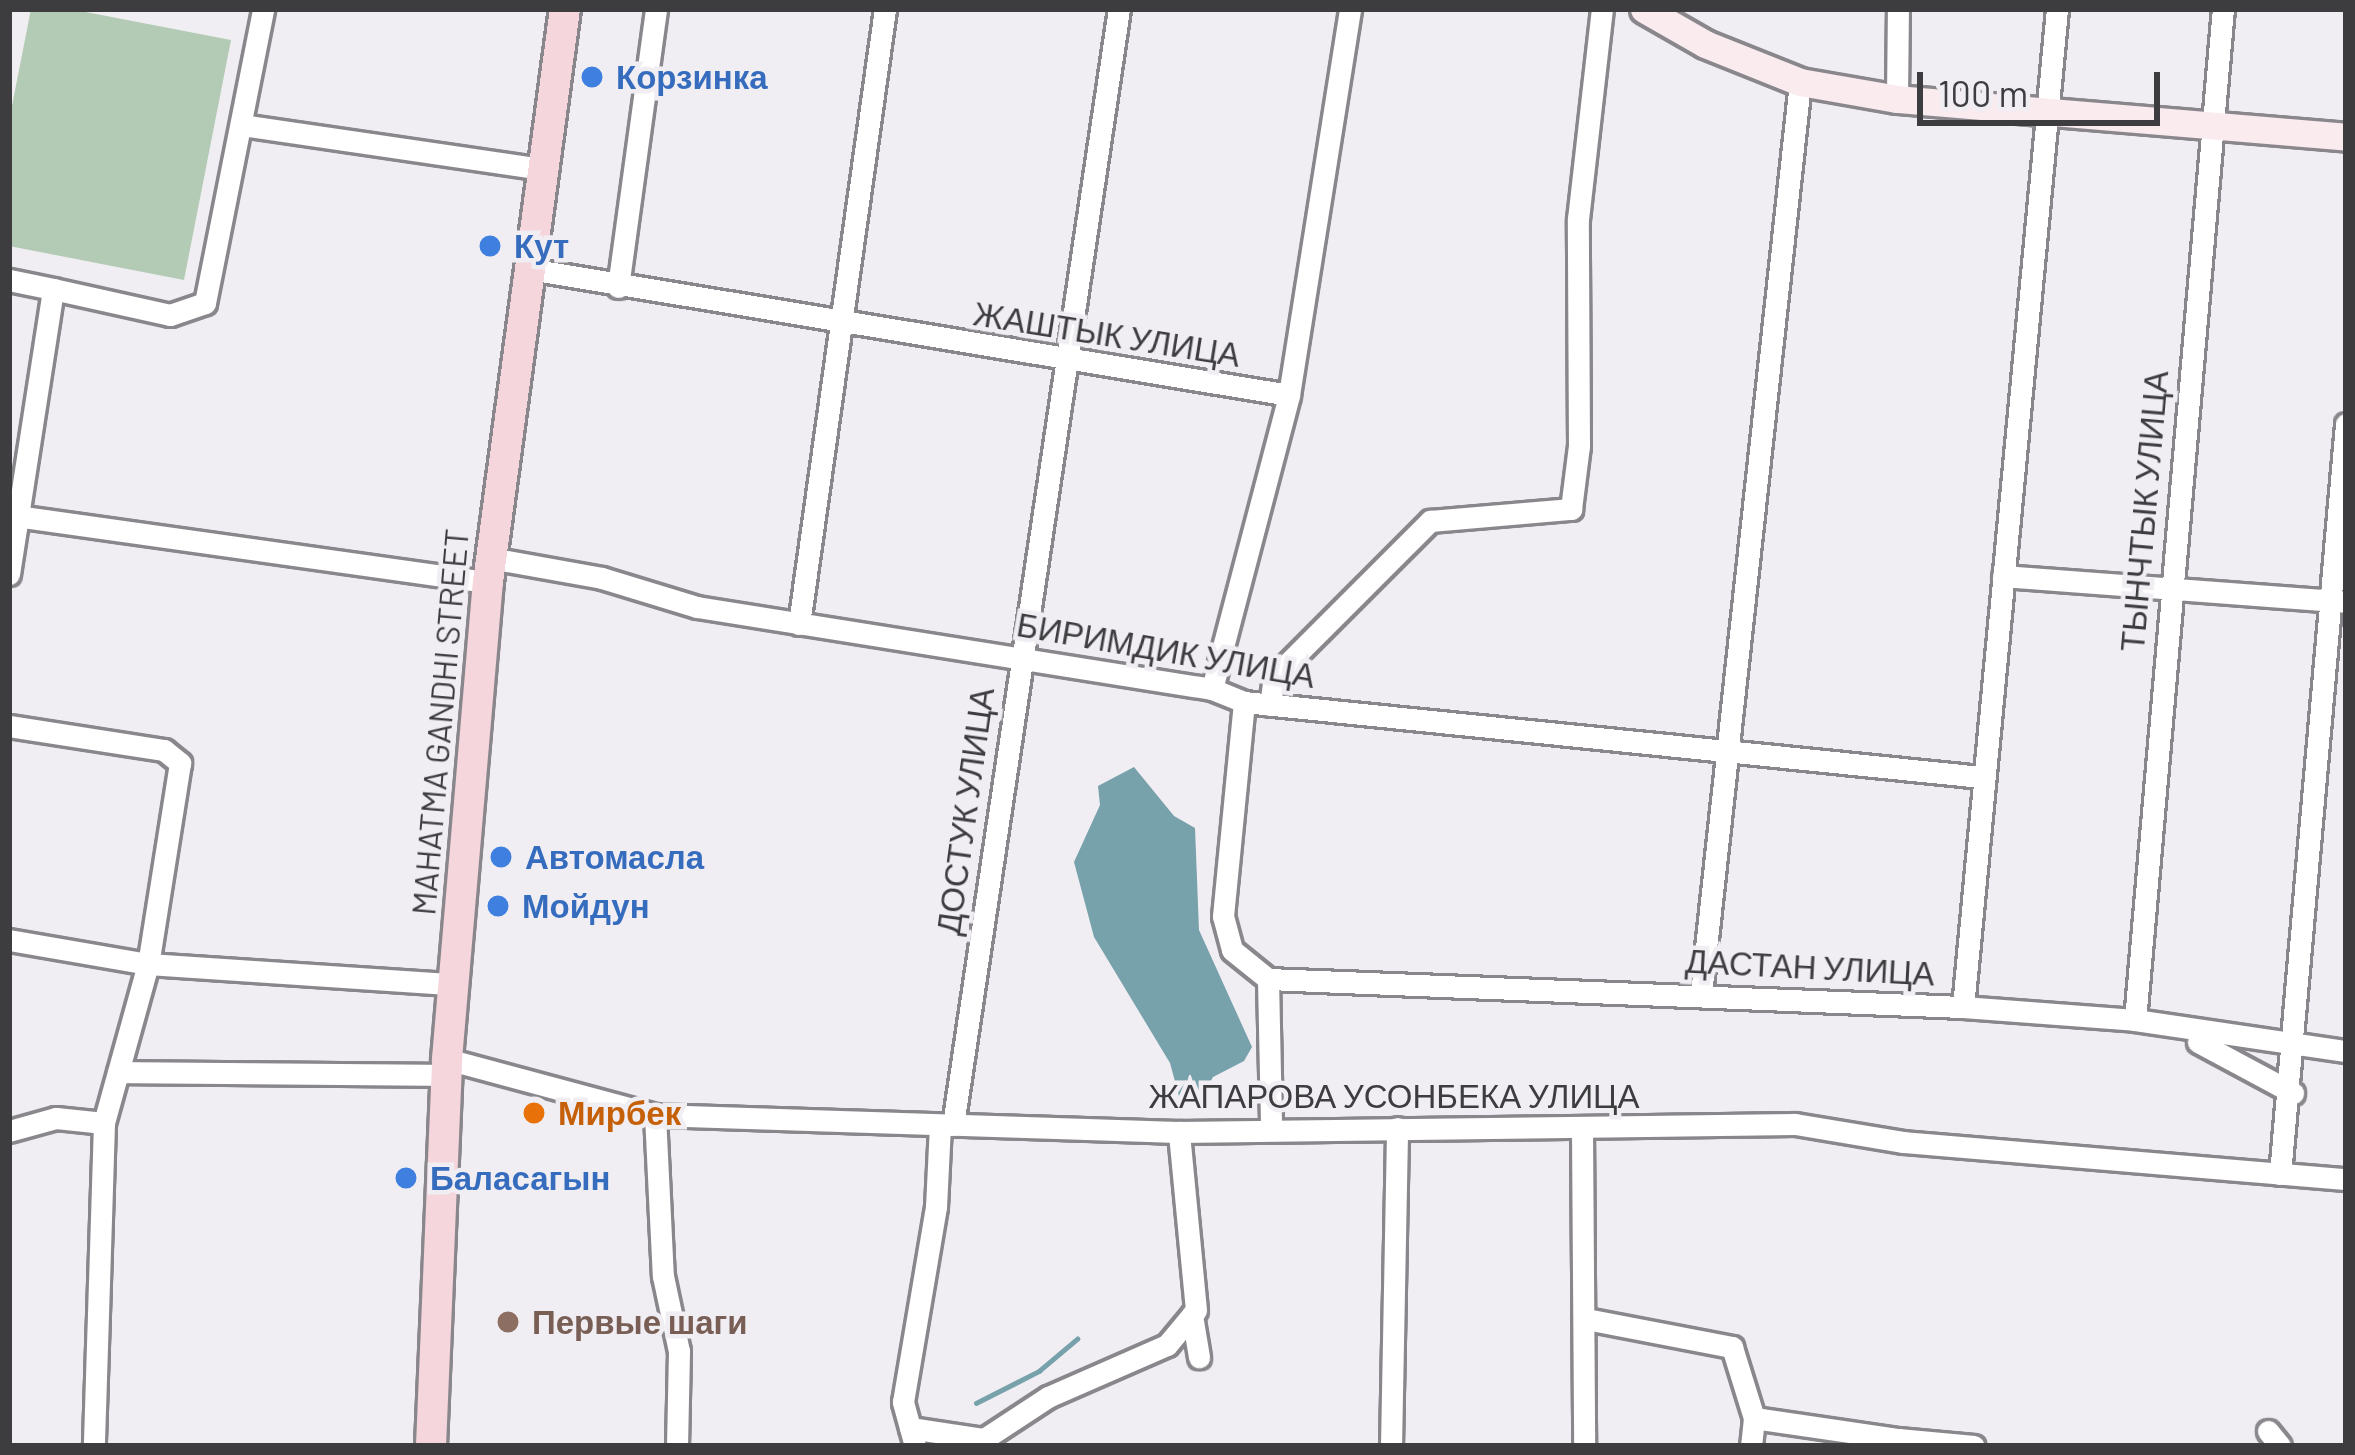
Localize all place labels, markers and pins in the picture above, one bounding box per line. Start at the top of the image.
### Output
place label: Корзинка [616,57,768,97]
marker: Корзинка [579,64,605,90]
place label: Кут [514,226,569,266]
marker: Кут [477,233,503,259]
place label: Автомасла [525,837,704,877]
marker: Автомасла [488,844,514,870]
place label: Мойдун [522,886,650,926]
marker: Мойдун [485,893,511,919]
place label: Мирбек [558,1093,681,1133]
marker: Мирбек [521,1100,547,1126]
place label: Баласагын [430,1158,610,1198]
marker: Баласагын [393,1165,419,1191]
place label: Первые шаги [532,1302,748,1342]
marker: Первые шаги [495,1309,521,1335]

